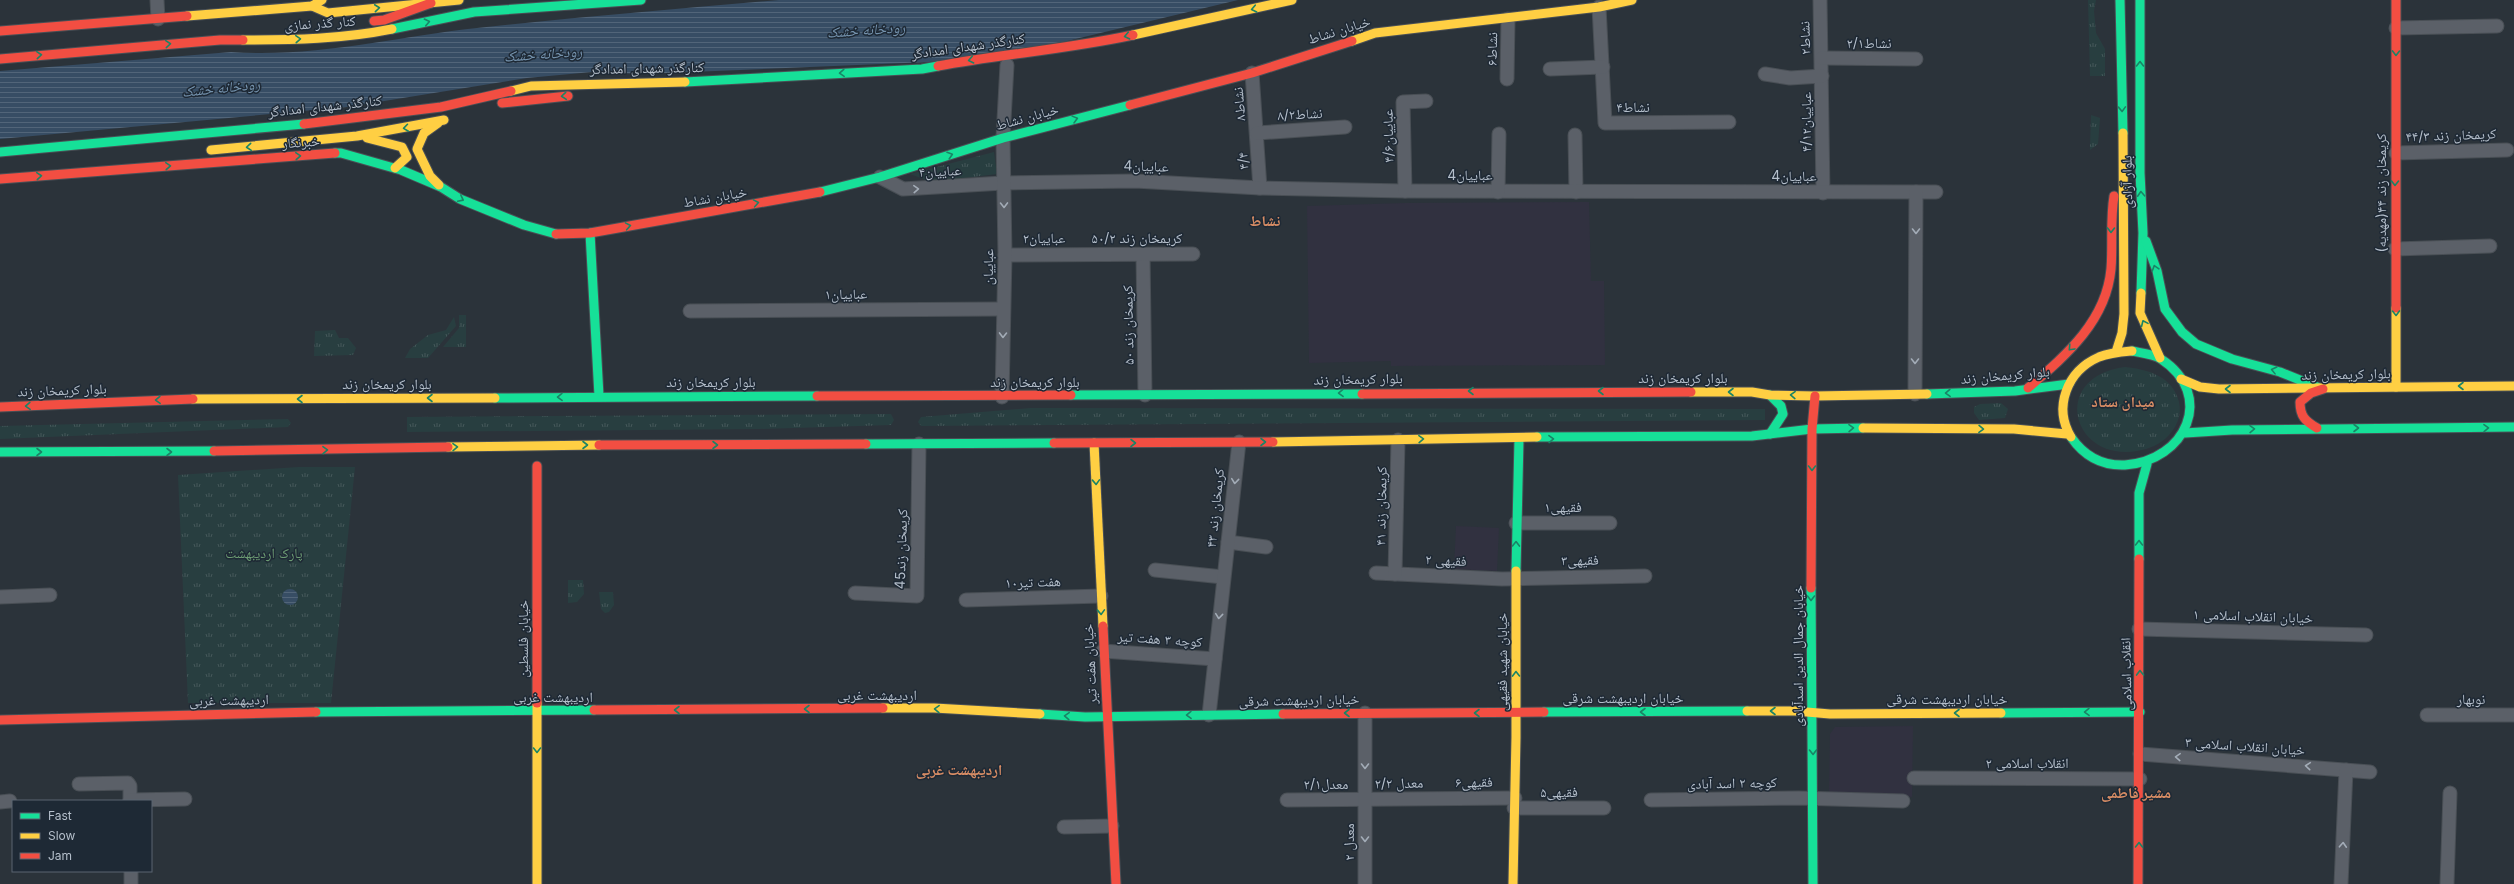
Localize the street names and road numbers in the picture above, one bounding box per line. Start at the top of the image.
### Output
street label: کنار گذر نمازی [284,12,357,34]
street label: خیابان نشاط [1306,12,1373,48]
street label: نشاط۲ [1795,21,1814,55]
street label: کنارگذر شهدای امدادگر [909,29,1026,63]
street label: نشاط۶ [1483,32,1500,66]
street label: نشاط۲/۱ [1846,34,1892,51]
street label: کنارگذر شهدای امدادگر [589,58,705,78]
street label: نشاط۸ [1229,86,1248,122]
street label: کنارگذر شهدای امدادگر [266,91,383,121]
street label: عباییان۴/۱۲ [1797,92,1815,152]
street label: نشاط۴ [1616,98,1650,115]
street label: خیابان نشاط [994,100,1061,134]
street label: نشاط۸/۲ [1277,104,1323,123]
street label: عباییان۴/۶ [1379,109,1397,163]
street label: کریمخان زند ۴۴/۳ [2405,124,2497,146]
street label: خبرنگار [280,132,321,152]
street label: کریمخان زند ۴۴(مهدیه) [2372,133,2390,253]
street label: ۴/۴ [1234,152,1251,170]
street label: بلوار آزادی [2118,155,2136,209]
street label: عباییان4 [1123,156,1169,176]
street label: عباییان۴ [918,161,962,181]
street label: عباییان4 [1447,166,1493,184]
street label: عباییان4 [1771,167,1817,185]
street label: خیابان نشاط [682,183,748,211]
street label: عباییان۲ [1023,229,1065,247]
street label: کریمخان زند ۵۰/۲ [1092,229,1183,247]
street label: عباییان [979,249,997,285]
street label: عباییان۱ [825,285,867,303]
street label: کریمخان زند ۵۰ [1118,285,1138,365]
street label: بلوار کریمخان زند [1960,362,2050,388]
street label: بلوار کریمخان زند [2301,364,2391,384]
street label: بلوار کریمخان زند [1313,369,1403,389]
street label: بلوار کریمخان زند [1638,369,1728,387]
street label: بلوار کریمخان زند [666,373,756,391]
street label: بلوار کریمخان زند [990,373,1080,391]
street label: بلوار کریمخان زند [342,375,432,393]
street label: بلوار کریمخان زند [17,379,107,401]
street label: کریمخان زند ۴۱ [1371,466,1391,546]
street label: کریمخان زند ۴۳ [1202,467,1228,548]
street label: فقیهی۱ [1544,498,1582,516]
street label: کریمخان زند45 [891,508,911,590]
street label: ۲ فقیهی [1425,550,1467,570]
street label: فقیهی۳ [1561,551,1599,569]
street label: ۱۰هفت تیر [1005,572,1061,592]
street label: خیابان جمال الدین اسدآبادی [1789,585,1807,727]
street label: خیابان فلسطین [514,600,532,678]
street label: خیابان انقلاب اسلامی ۱ [2193,605,2313,627]
street label: خیابان شهید فقیهی [1493,613,1511,711]
street label: خیابان هفت تیر [1079,623,1101,706]
street label: کوچه ۳ هفت تیر [1116,627,1203,651]
street label: انقلاب اسلامی [2116,637,2136,711]
street label: اردیبهشت غربی [837,686,917,704]
street label: اردیبهشت غربی [513,688,593,706]
street label: خیابان اردیبهشت شرقی [1563,689,1683,707]
street label: اردیبهشت غربی [189,690,269,710]
street label: خیابان اردیبهشت شرقی [1238,690,1360,710]
street label: خیابان اردیبهشت شرقی [1887,690,2007,708]
street label: نوبهار [2456,690,2485,708]
street label: خیابان انقلاب اسلامی ۳ [2184,733,2306,759]
street label: ۲ انقلاب اسلامی [1985,754,2069,772]
street label: فقیهی۶ [1455,773,1493,791]
street label: کوچه ۲ اسد آبادی [1687,773,1777,793]
street label: معدل ۲/۲ [1374,774,1424,792]
street label: ۲/۱معدل [1304,775,1348,793]
street label: فقیهی۵ [1540,783,1578,801]
street label: معدل ۲ [1340,823,1358,861]

